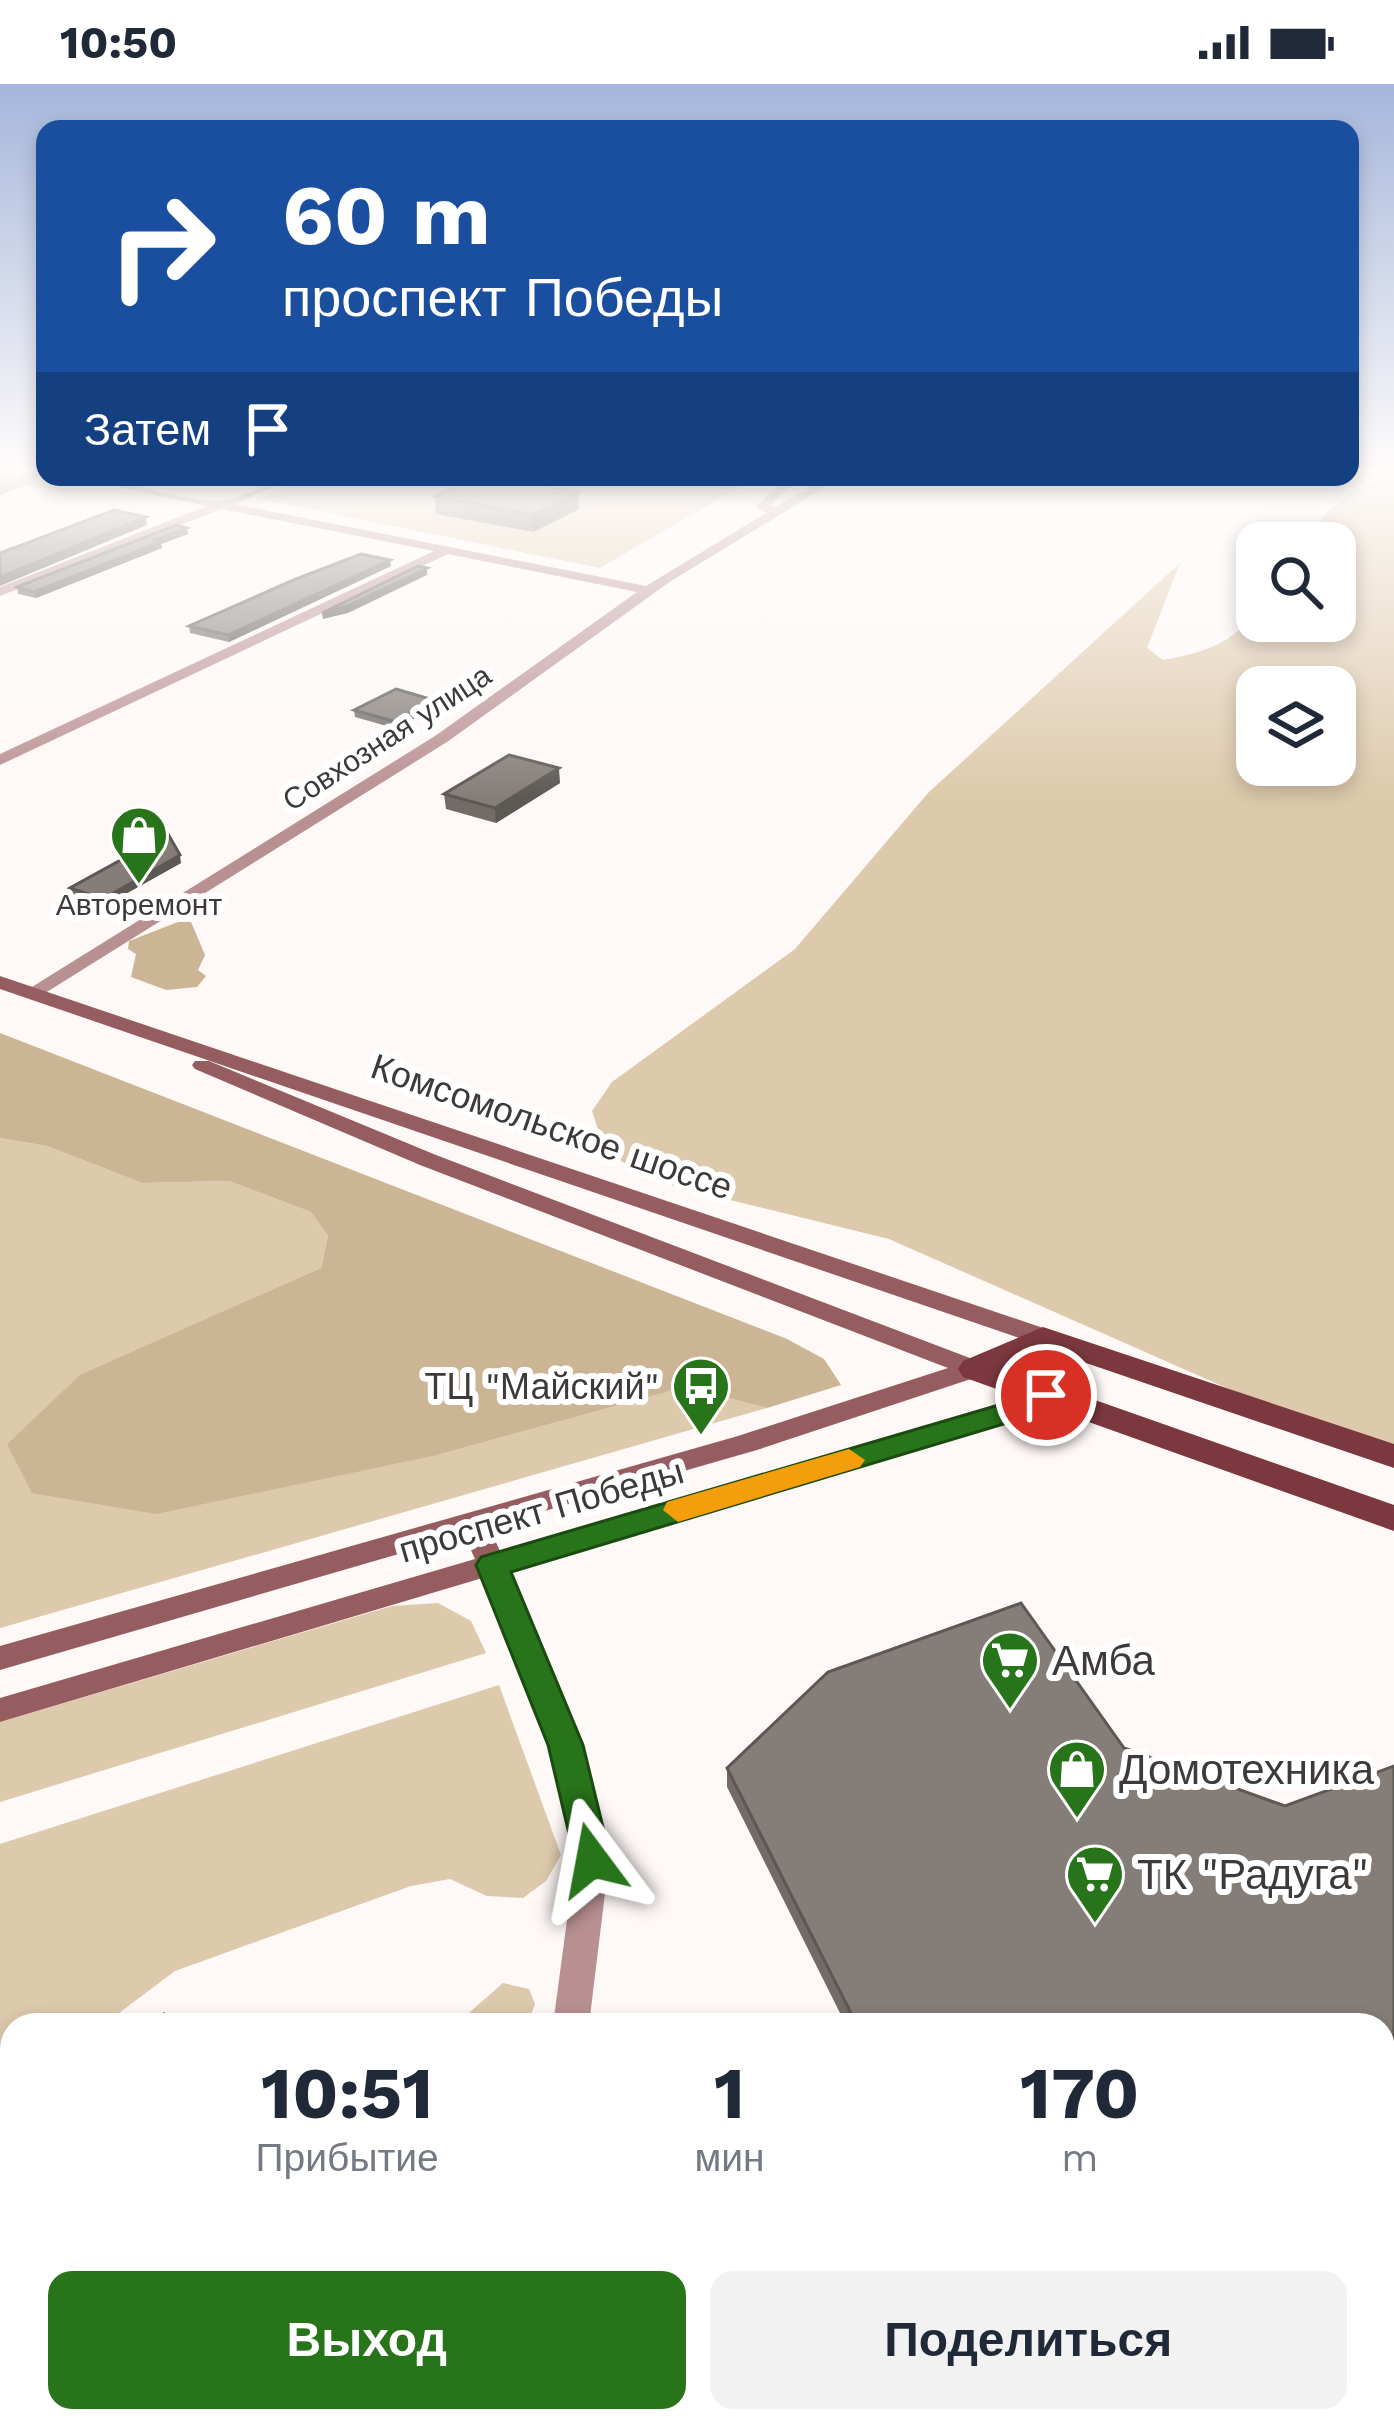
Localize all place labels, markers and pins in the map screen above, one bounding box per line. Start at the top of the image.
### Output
shop icon: Авторемонт [108,804,170,886]
place label: Авторемонт [56,887,222,922]
pin [995,1344,1097,1446]
bus stop icon: ТЦ "Майский" [670,1355,732,1437]
place label: ТЦ "Майский" [425,1366,659,1408]
supermarket icon: Амба [979,1629,1041,1711]
place label: Амба [1052,1636,1156,1685]
shop icon: Домотехника [1046,1738,1108,1820]
place label: Домотехника [1119,1745,1375,1794]
supermarket icon: ТК "Радуга" [1064,1843,1126,1925]
place label: ТК "Радуга" [1137,1850,1369,1899]

